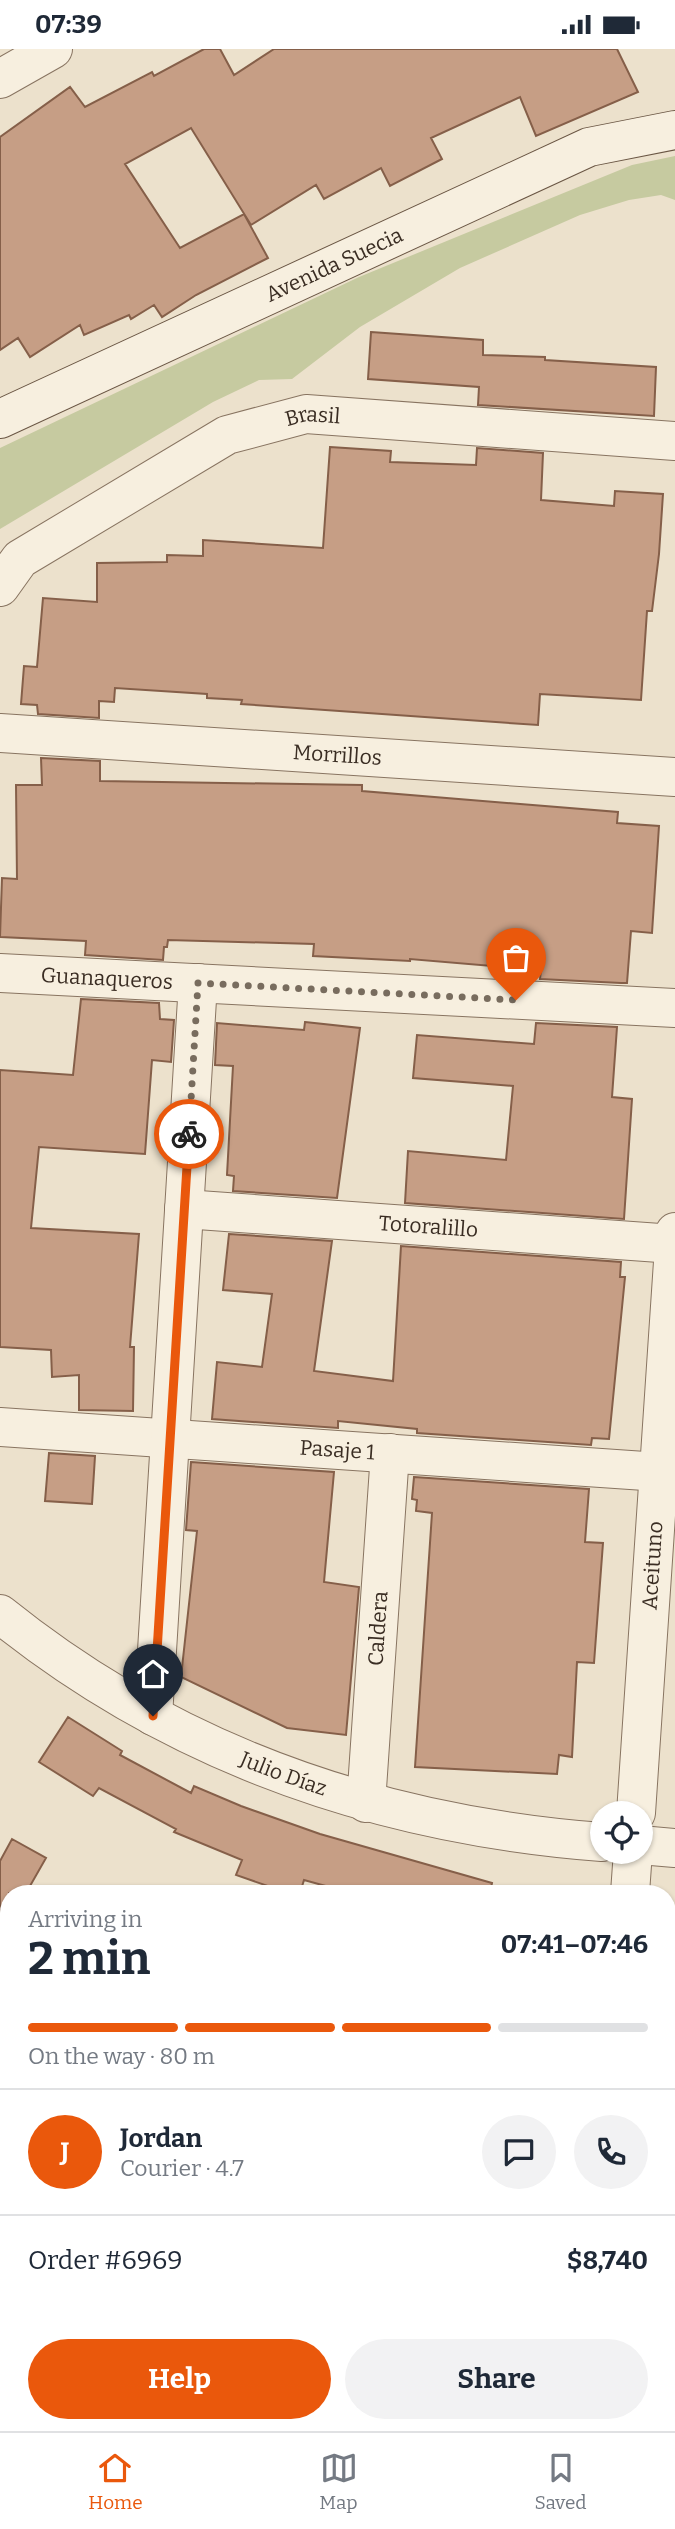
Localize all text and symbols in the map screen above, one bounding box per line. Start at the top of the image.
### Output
text: 07:39 [35,9,102,40]
street label: Avenida Suecia [261,222,407,308]
street label: Brasil [282,401,341,432]
street label: Morrillos [292,739,383,771]
pin [486,928,546,1000]
icon: bag [497,939,535,977]
street label: Guanaqueros [40,962,174,995]
courier [154,1099,224,1169]
icon: bike [170,1115,208,1153]
street label: Totoralillo [378,1210,479,1243]
street label: Pasaje 1 [299,1434,376,1466]
street label: Aceituno [637,1520,669,1611]
street label: Caldera [362,1590,394,1667]
pin [123,1644,183,1716]
icon: home [134,1655,172,1693]
street label: Julio Díaz [235,1745,330,1802]
map controls [590,1801,653,1864]
button: locate [590,1801,653,1864]
text: Arriving in [28,1905,142,1933]
text: 07:41–07:46 [501,1929,648,1960]
text: 2 min [28,1931,150,1986]
text: On the way · 80 m [28,2042,215,2070]
button: chat [482,2115,556,2189]
button: phone [574,2115,648,2189]
text: Jordan [120,2123,202,2154]
text: J [61,2137,69,2168]
text: Courier · 4.7 [120,2154,244,2182]
text: Order #6969 [28,2245,183,2276]
text: $8,740 [567,2245,648,2276]
button: Help [28,2339,331,2419]
button: Share [345,2339,648,2419]
tab: Home [88,2449,143,2514]
tab: Map [319,2449,358,2514]
tab: Saved [534,2449,587,2514]

